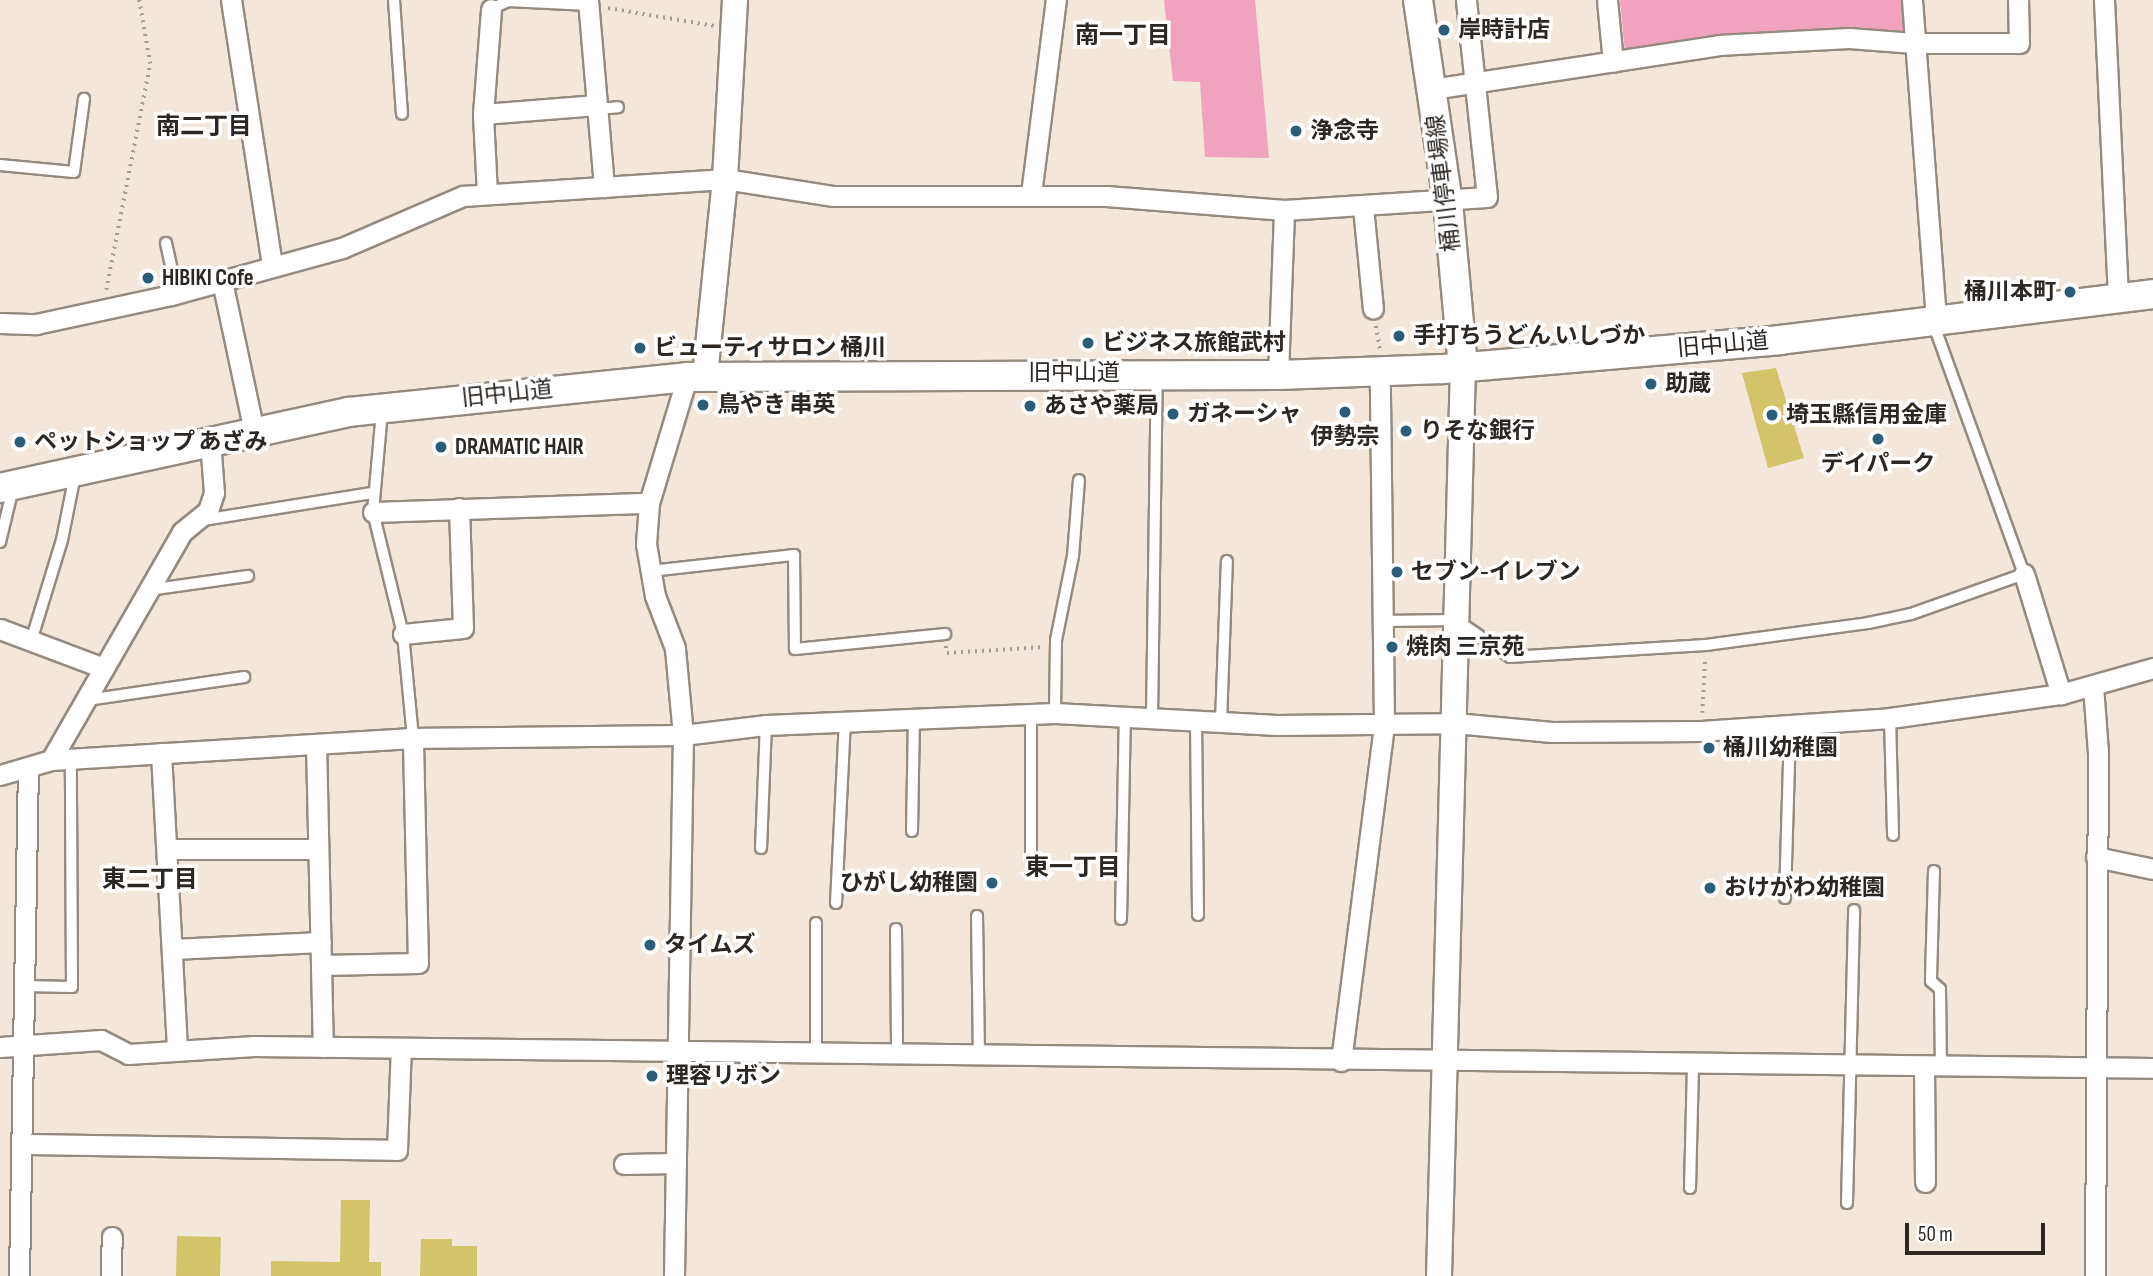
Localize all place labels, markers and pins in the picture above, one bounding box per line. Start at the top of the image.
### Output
place label: 岸時計店 [1458,16,1550,44]
marker: 岸時計店 [1436,22,1452,38]
place label: 浄念寺 [1310,117,1379,145]
marker: 浄念寺 [1288,123,1304,139]
place label: HIBIKI Cofe [162,264,254,292]
marker: HIBIKI Cofe [140,270,156,286]
place label: 桶川本町 [1964,278,2056,306]
marker: 桶川本町 [2062,284,2078,300]
place label: 手打ちうどん いしづか [1413,322,1647,350]
marker: 手打ちうどん いしづか [1391,328,1407,344]
place label: ビジネス旅館武村 [1102,329,1286,357]
place label: ビューティサロン 桶川 [654,334,888,362]
marker: ビジネス旅館武村 [1080,335,1096,351]
marker: ビューティサロン 桶川 [632,340,648,356]
place label: 助蔵 [1665,370,1711,398]
marker: 助蔵 [1643,376,1659,392]
place label: 鳥やき 串英 [717,391,836,419]
place label: あさや薬局 [1044,392,1159,420]
marker: 鳥やき 串英 [695,397,711,413]
marker: あさや薬局 [1022,398,1038,414]
place label: ガネーシャ [1187,400,1302,428]
place label: 埼玉縣信用金庫 [1786,401,1947,429]
marker: 伊勢宗 [1337,404,1353,420]
marker: ガネーシャ [1165,406,1181,422]
marker: 埼玉縣信用金庫 [1764,407,1780,423]
place label: りそな銀行 [1420,417,1535,445]
place label: 伊勢宗 [1311,423,1379,451]
marker: りそな銀行 [1398,423,1414,439]
place label: ペットショップ あざみ [34,428,268,456]
marker: デイパーク [1870,431,1886,447]
place label: DRAMATIC HAIR [455,433,584,461]
marker: ペットショップ あざみ [12,434,28,450]
marker: DRAMATIC HAIR [433,439,449,455]
place label: デイパーク [1821,450,1935,478]
place label: セブン-イレブン [1411,558,1581,586]
marker: セブン-イレブン [1389,564,1405,580]
place label: 焼肉 三京苑 [1406,633,1525,661]
marker: 焼肉 三京苑 [1384,639,1400,655]
place label: 桶川幼稚園 [1723,734,1838,762]
marker: 桶川幼稚園 [1701,740,1717,756]
place label: ひがし幼稚園 [840,869,978,897]
place label: おけがわ幼稚園 [1724,874,1885,902]
marker: ひがし幼稚園 [984,875,1000,891]
marker: おけがわ幼稚園 [1702,880,1718,896]
place label: タイムズ [664,931,756,959]
marker: タイムズ [642,937,658,953]
place label: 理容リボン [666,1062,781,1090]
marker: 理容リボン [644,1068,660,1084]

